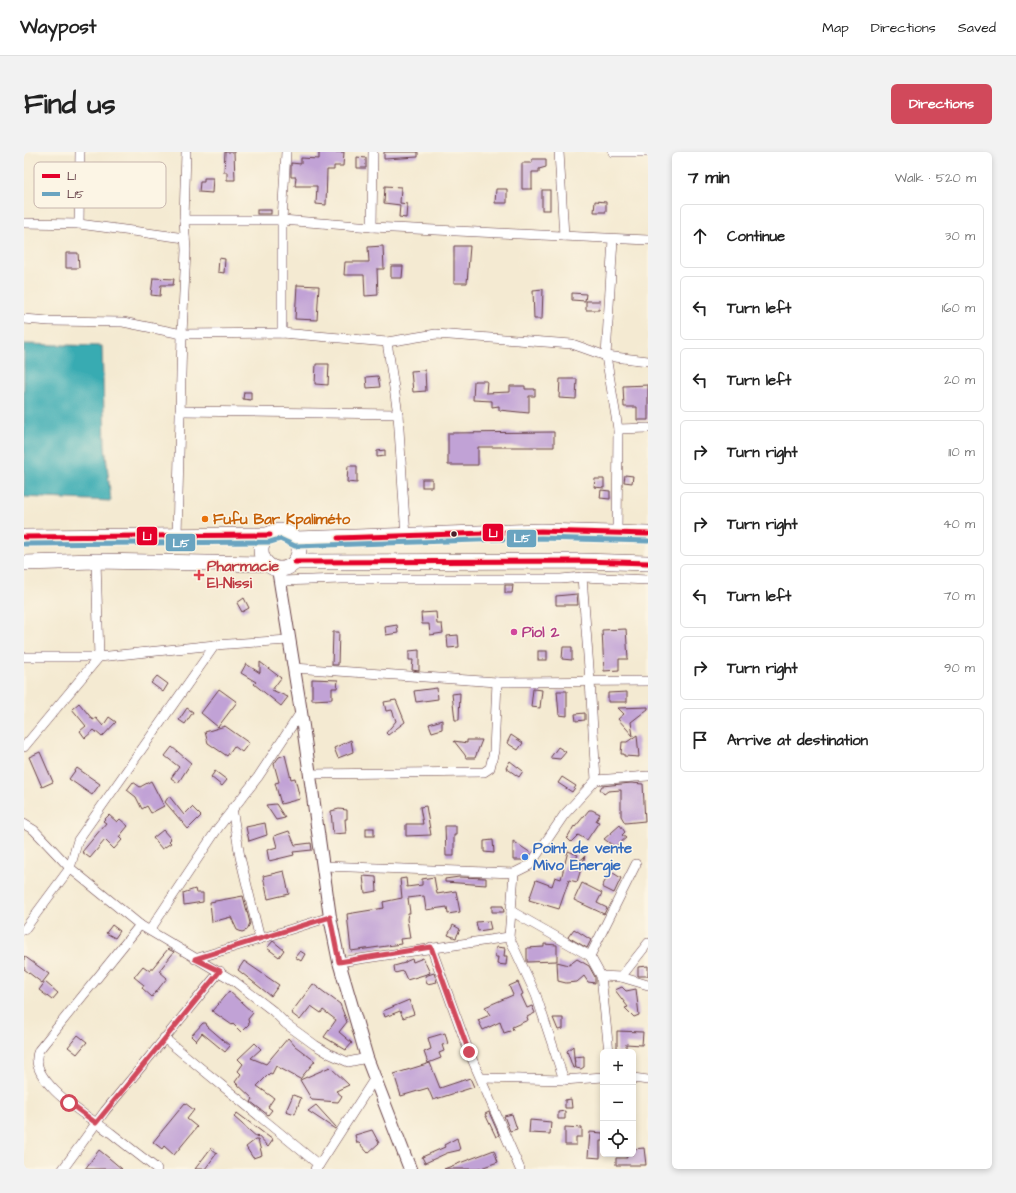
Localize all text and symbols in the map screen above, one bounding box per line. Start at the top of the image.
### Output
text: Waypost [20,14,96,41]
text: Map [822,18,849,38]
text: Directions [871,18,936,38]
text: Saved [958,18,996,38]
button: Directions [891,84,992,124]
text: Find us [24,85,115,124]
legend [34,162,166,208]
text: 7 min [688,166,730,190]
text: L1 [67,169,77,184]
text: Walk · 520 m [895,169,976,187]
text: L15 [67,187,84,202]
icon: ahead [689,225,711,247]
text: Continue [727,226,785,247]
text: 30 m [945,227,975,245]
icon: left [689,297,711,319]
text: Turn left [727,298,791,319]
text: 160 m [942,299,975,317]
icon: left [689,369,711,391]
text: Turn left [727,370,791,391]
text: 20 m [944,371,975,389]
icon: right [689,441,711,463]
text: Turn right [727,442,798,463]
text: 110 m [948,443,975,461]
place label: Fufu Bar Kpaliméto [213,509,351,530]
icon: right [689,513,711,535]
marker: Fufu Bar Kpaliméto [200,514,210,524]
text: Turn right [727,514,798,535]
text: 40 m [943,515,975,533]
line badge: L1 [482,523,504,542]
line badge: L1 [136,526,158,546]
text: L1 [488,526,498,541]
text: L1 [142,529,152,544]
unlabelled marker [449,529,459,539]
line badge: L15 [506,529,537,548]
text: L15 [514,531,531,546]
line badge: L15 [165,533,196,552]
text: L15 [173,536,190,551]
place label: Pharmacie El-Nissi [207,556,279,594]
marker: Pharmacie El-Nissi [194,570,204,580]
icon: left [689,585,711,607]
text: Turn left [727,586,791,607]
text: 70 m [943,587,975,605]
place label: Piol 2 [522,622,560,643]
marker: Piol 2 [509,627,519,637]
icon: right [689,657,711,679]
text: Turn right [727,658,798,679]
text: 90 m [944,659,975,677]
icon: arrive [689,729,711,751]
text: Arrive at destination [727,730,868,751]
place label: Point de vente Mivo Energie [533,838,632,878]
marker: Point de vente Mivo Energie [520,852,530,862]
route end [460,1043,478,1061]
map controls [600,1049,636,1157]
button: + [600,1049,636,1085]
button: − [600,1085,636,1121]
route start [60,1094,78,1112]
button: locate [600,1121,636,1157]

